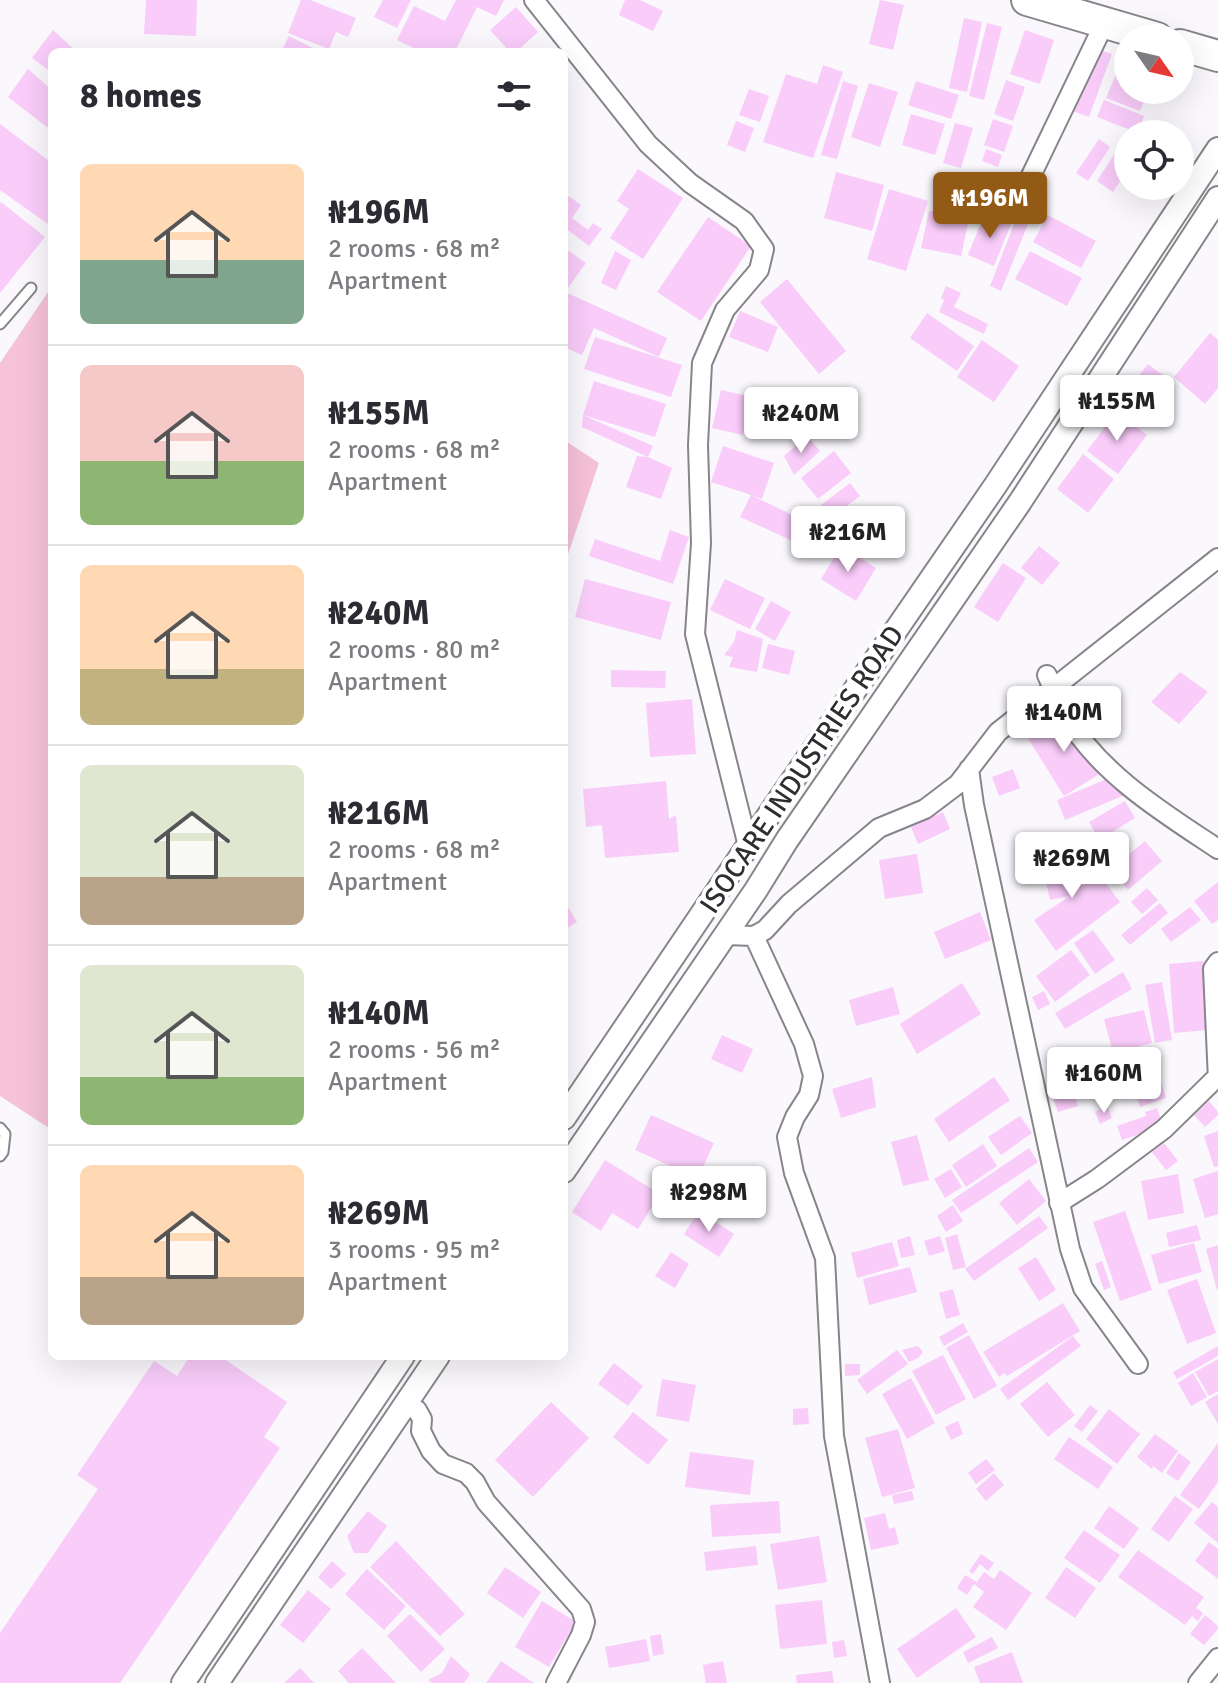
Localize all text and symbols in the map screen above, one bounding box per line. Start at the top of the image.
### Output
north arrow [1114,24,1194,104]
map controls [1114,24,1194,200]
icon: filters [492,74,536,118]
text: 8 homes [80,75,201,117]
button: locate [1114,120,1194,200]
pin: ₦196M [934,172,1046,240]
text: ₦196M [951,182,1029,214]
text: ₦196M [328,191,430,233]
icon: home [144,196,240,292]
text: 2 rooms · 68 m² [328,233,501,265]
text: Apartment [328,265,447,297]
pin: ₦155M [1061,375,1173,443]
text: ₦155M [1078,385,1156,417]
pin: ₦240M [745,387,857,455]
text: ₦155M [328,392,430,434]
icon: home [144,397,240,493]
text: ₦240M [762,397,840,429]
text: 2 rooms · 68 m² [328,434,501,466]
text: Apartment [328,466,447,498]
pin: ₦216M [792,506,904,574]
text: ₦216M [809,516,887,548]
text: ₦240M [328,592,430,634]
icon: home [144,597,240,693]
street label: ISOCARE INDUSTRIES ROAD [693,619,911,920]
text: 2 rooms · 80 m² [328,634,501,666]
text: Apartment [328,666,447,698]
pin: ₦140M [1008,686,1120,754]
text: ₦140M [1025,696,1103,728]
text: ₦216M [328,792,430,834]
icon: home [144,797,240,893]
pin: ₦269M [1016,832,1128,900]
text: 2 rooms · 68 m² [328,834,501,866]
text: ₦269M [1033,842,1111,874]
text: Apartment [328,866,447,898]
text: ₦140M [328,992,430,1034]
icon: home [144,997,240,1093]
text: 2 rooms · 56 m² [328,1034,501,1066]
pin: ₦160M [1048,1047,1160,1115]
text: ₦160M [1065,1057,1143,1089]
text: Apartment [328,1066,447,1098]
pin: ₦298M [653,1166,765,1234]
text: ₦298M [670,1176,748,1208]
text: ₦269M [328,1192,430,1234]
icon: home [144,1197,240,1293]
text: 3 rooms · 95 m² [328,1234,501,1266]
text: Apartment [328,1266,447,1298]

